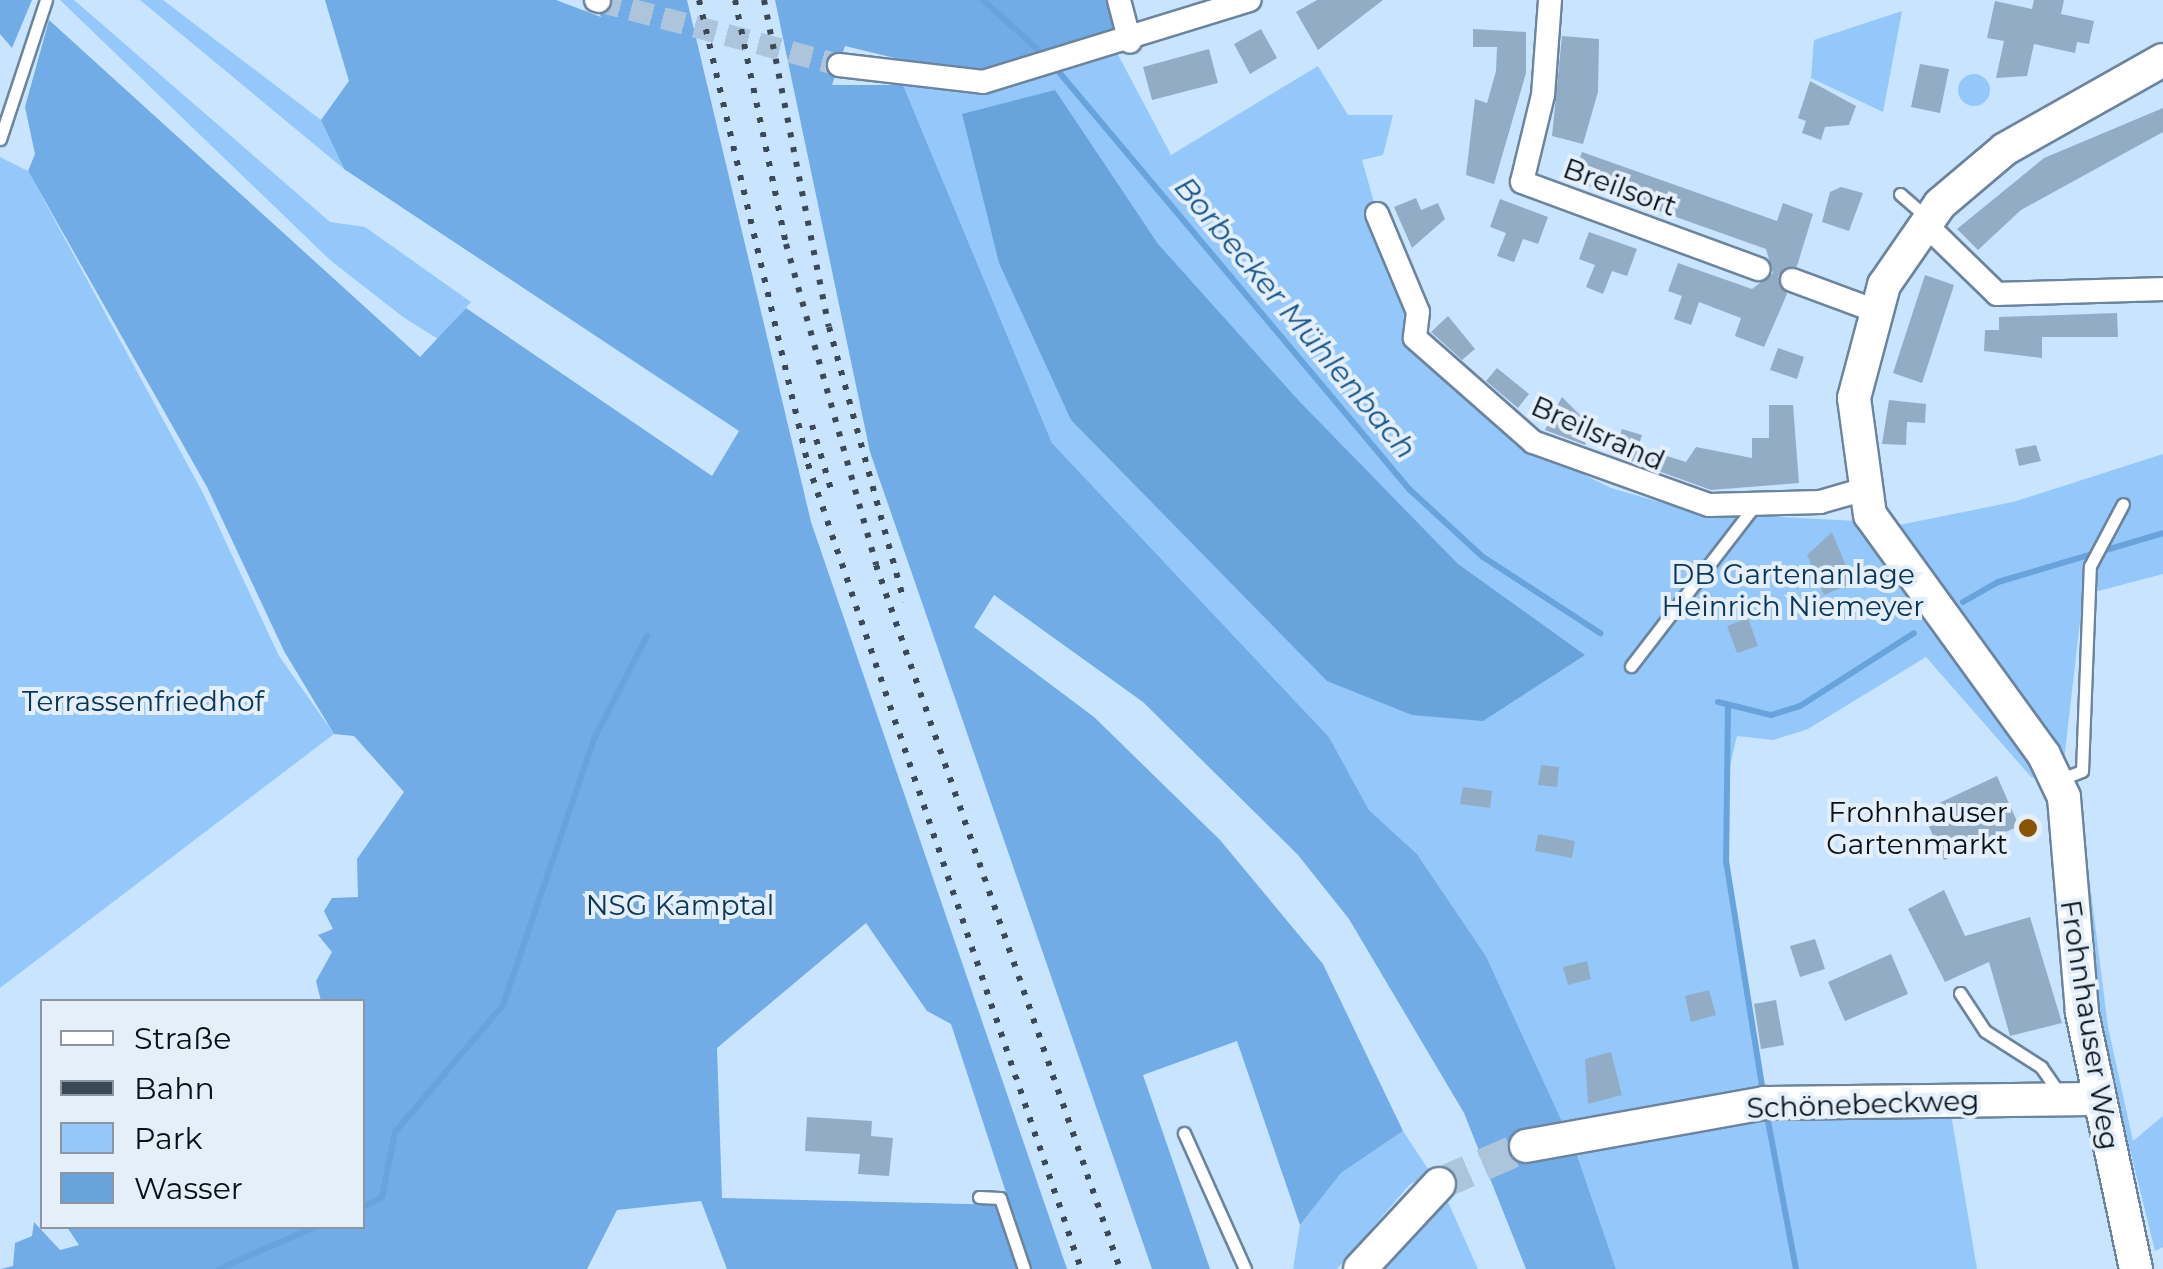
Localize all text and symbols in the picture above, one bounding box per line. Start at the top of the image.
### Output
street label: Breilsort [1559,151,1681,223]
water label: Borbecker Mühlenbach [1167,170,1423,466]
street label: Breilsrand [1526,389,1670,477]
park label: DB Gartenanlage Heinrich Niemeyer [1661,557,1925,623]
park label: Terrassenfriedhof [22,684,264,718]
place label: Frohnhauser Gartenmarkt [1826,795,2008,861]
marker: Frohnhauser Gartenmarkt [2017,817,2039,839]
park label: NSG Kamptal [586,888,774,922]
street label: Frohnhauser Weg [2054,898,2126,1152]
legend [40,999,365,1229]
text: Straße [134,1020,231,1057]
text: Bahn [134,1070,215,1107]
street label: Schönebeckweg [1746,1083,1980,1125]
text: Park [134,1120,203,1157]
text: Wasser [134,1170,243,1207]

